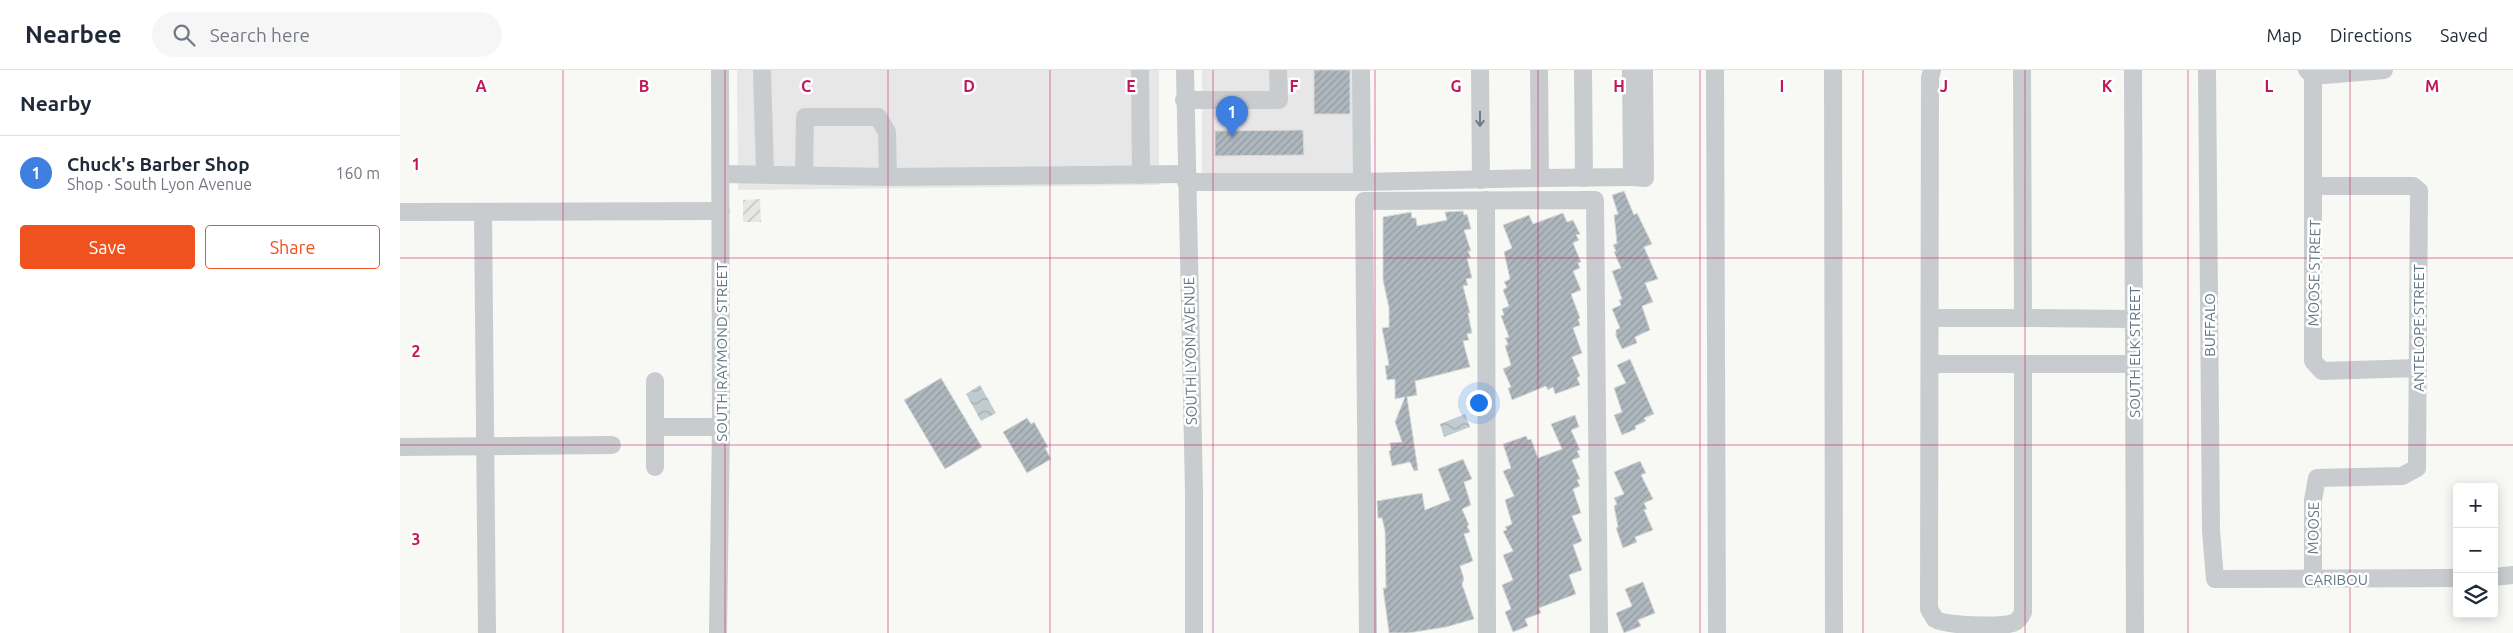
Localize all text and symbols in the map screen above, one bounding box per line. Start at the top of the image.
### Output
search box [152,12,502,57]
text: Nearbee [25,21,122,48]
icon: search [170,21,198,49]
text: Search here [210,24,310,46]
text: Map [2266,25,2302,45]
text: Directions [2330,25,2412,45]
text: Saved [2440,25,2488,45]
text: A [475,77,487,95]
text: B [639,77,649,95]
text: C [801,77,811,95]
text: D [963,77,975,95]
text: E [1126,77,1136,95]
text: F [1290,77,1299,95]
text: G [1450,77,1462,95]
text: H [1613,77,1625,95]
text: I [1780,77,1784,95]
text: J [1940,77,1948,95]
text: K [2102,77,2113,95]
text: L [2265,77,2274,95]
text: M [2425,77,2439,95]
text: Nearby [20,91,91,115]
pin: 1 [1216,96,1248,137]
one-way arrow [1476,110,1485,126]
text: Chuck's Barber Shop [67,153,250,175]
text: 1 [411,155,421,173]
text: 1 [31,164,41,182]
text: 160 m [335,164,380,182]
text: Shop · South Lyon Avenue [67,175,252,193]
street label: MOOSE STREET [2305,219,2323,327]
button: Save [20,225,195,269]
button: Share [205,225,380,269]
street label: SOUTH RAYMOND STREET [713,262,730,442]
street label: ANTELOPE STREET [2410,264,2427,392]
street label: SOUTH LYON AVENUE [1180,277,1200,425]
street label: SOUTH ELK STREET [2126,286,2143,418]
street label: BUFFALO [2201,293,2218,357]
text: 2 [411,342,421,360]
your location [1466,390,1492,416]
map controls [2453,483,2498,618]
button: + [2453,483,2498,528]
street label: MOOSE [2304,502,2322,554]
button: − [2453,528,2498,573]
text: 3 [411,530,421,548]
street label: CARIBOU [2304,571,2368,588]
button: layers [2453,573,2498,618]

